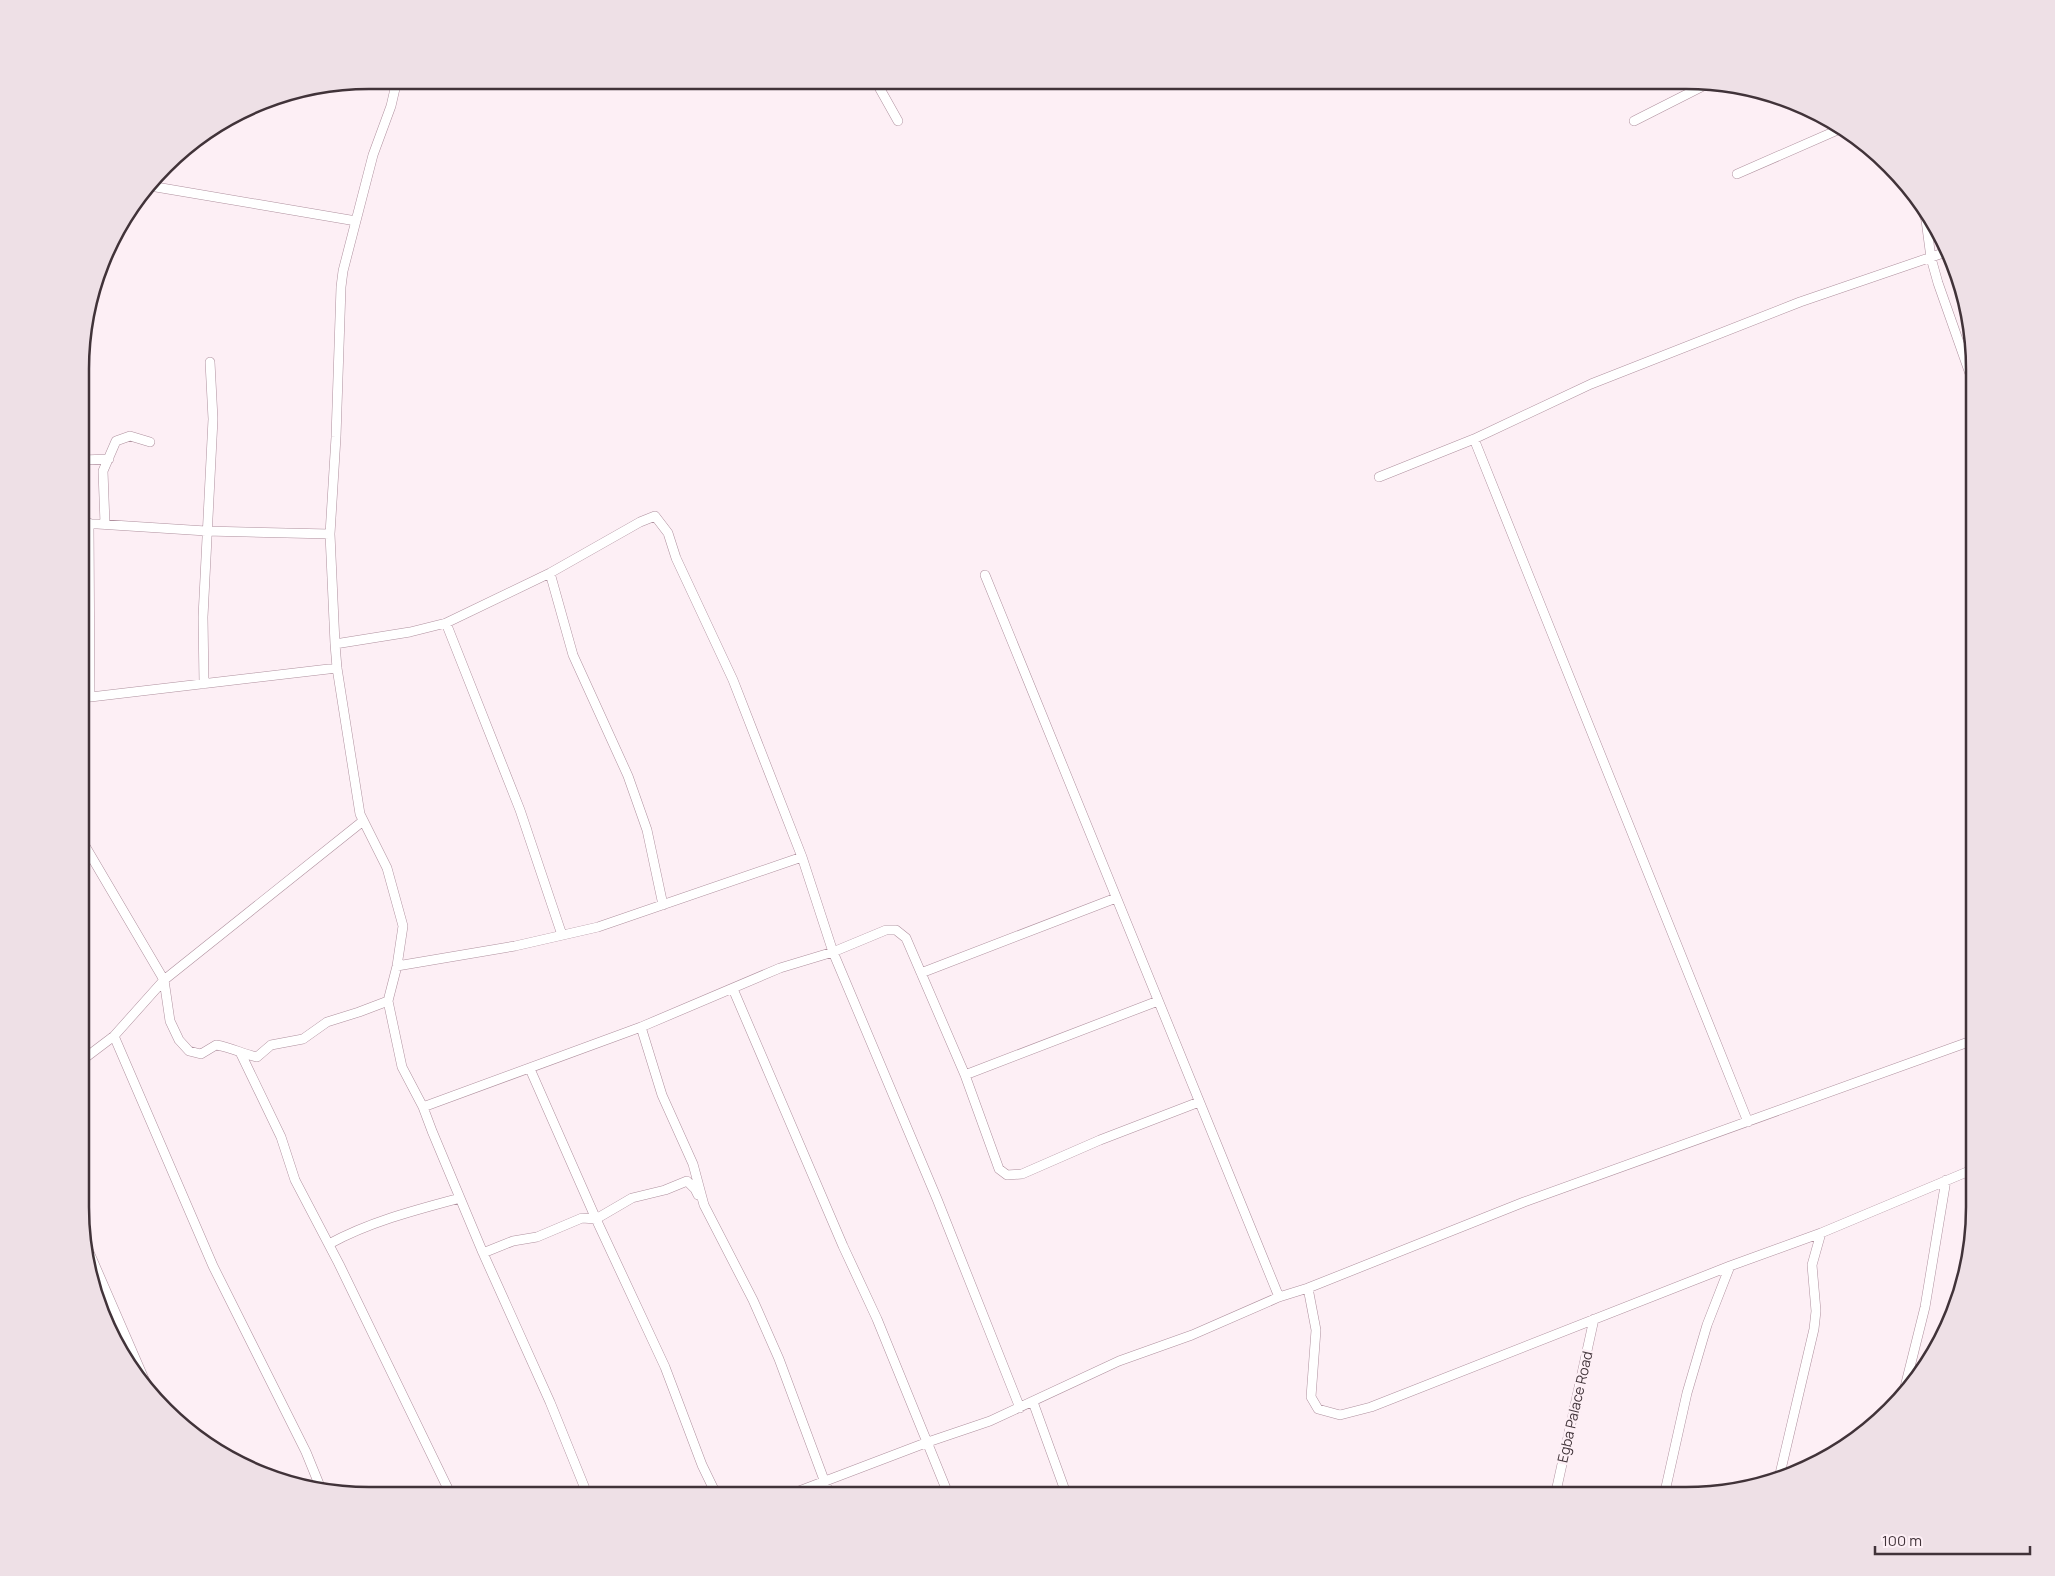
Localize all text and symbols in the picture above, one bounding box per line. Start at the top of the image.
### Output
street label: Egba Palace Road [1552,1349,1597,1464]
scale bar [1875,1524,2030,1556]
text: 100 m [1882,1530,1922,1551]

